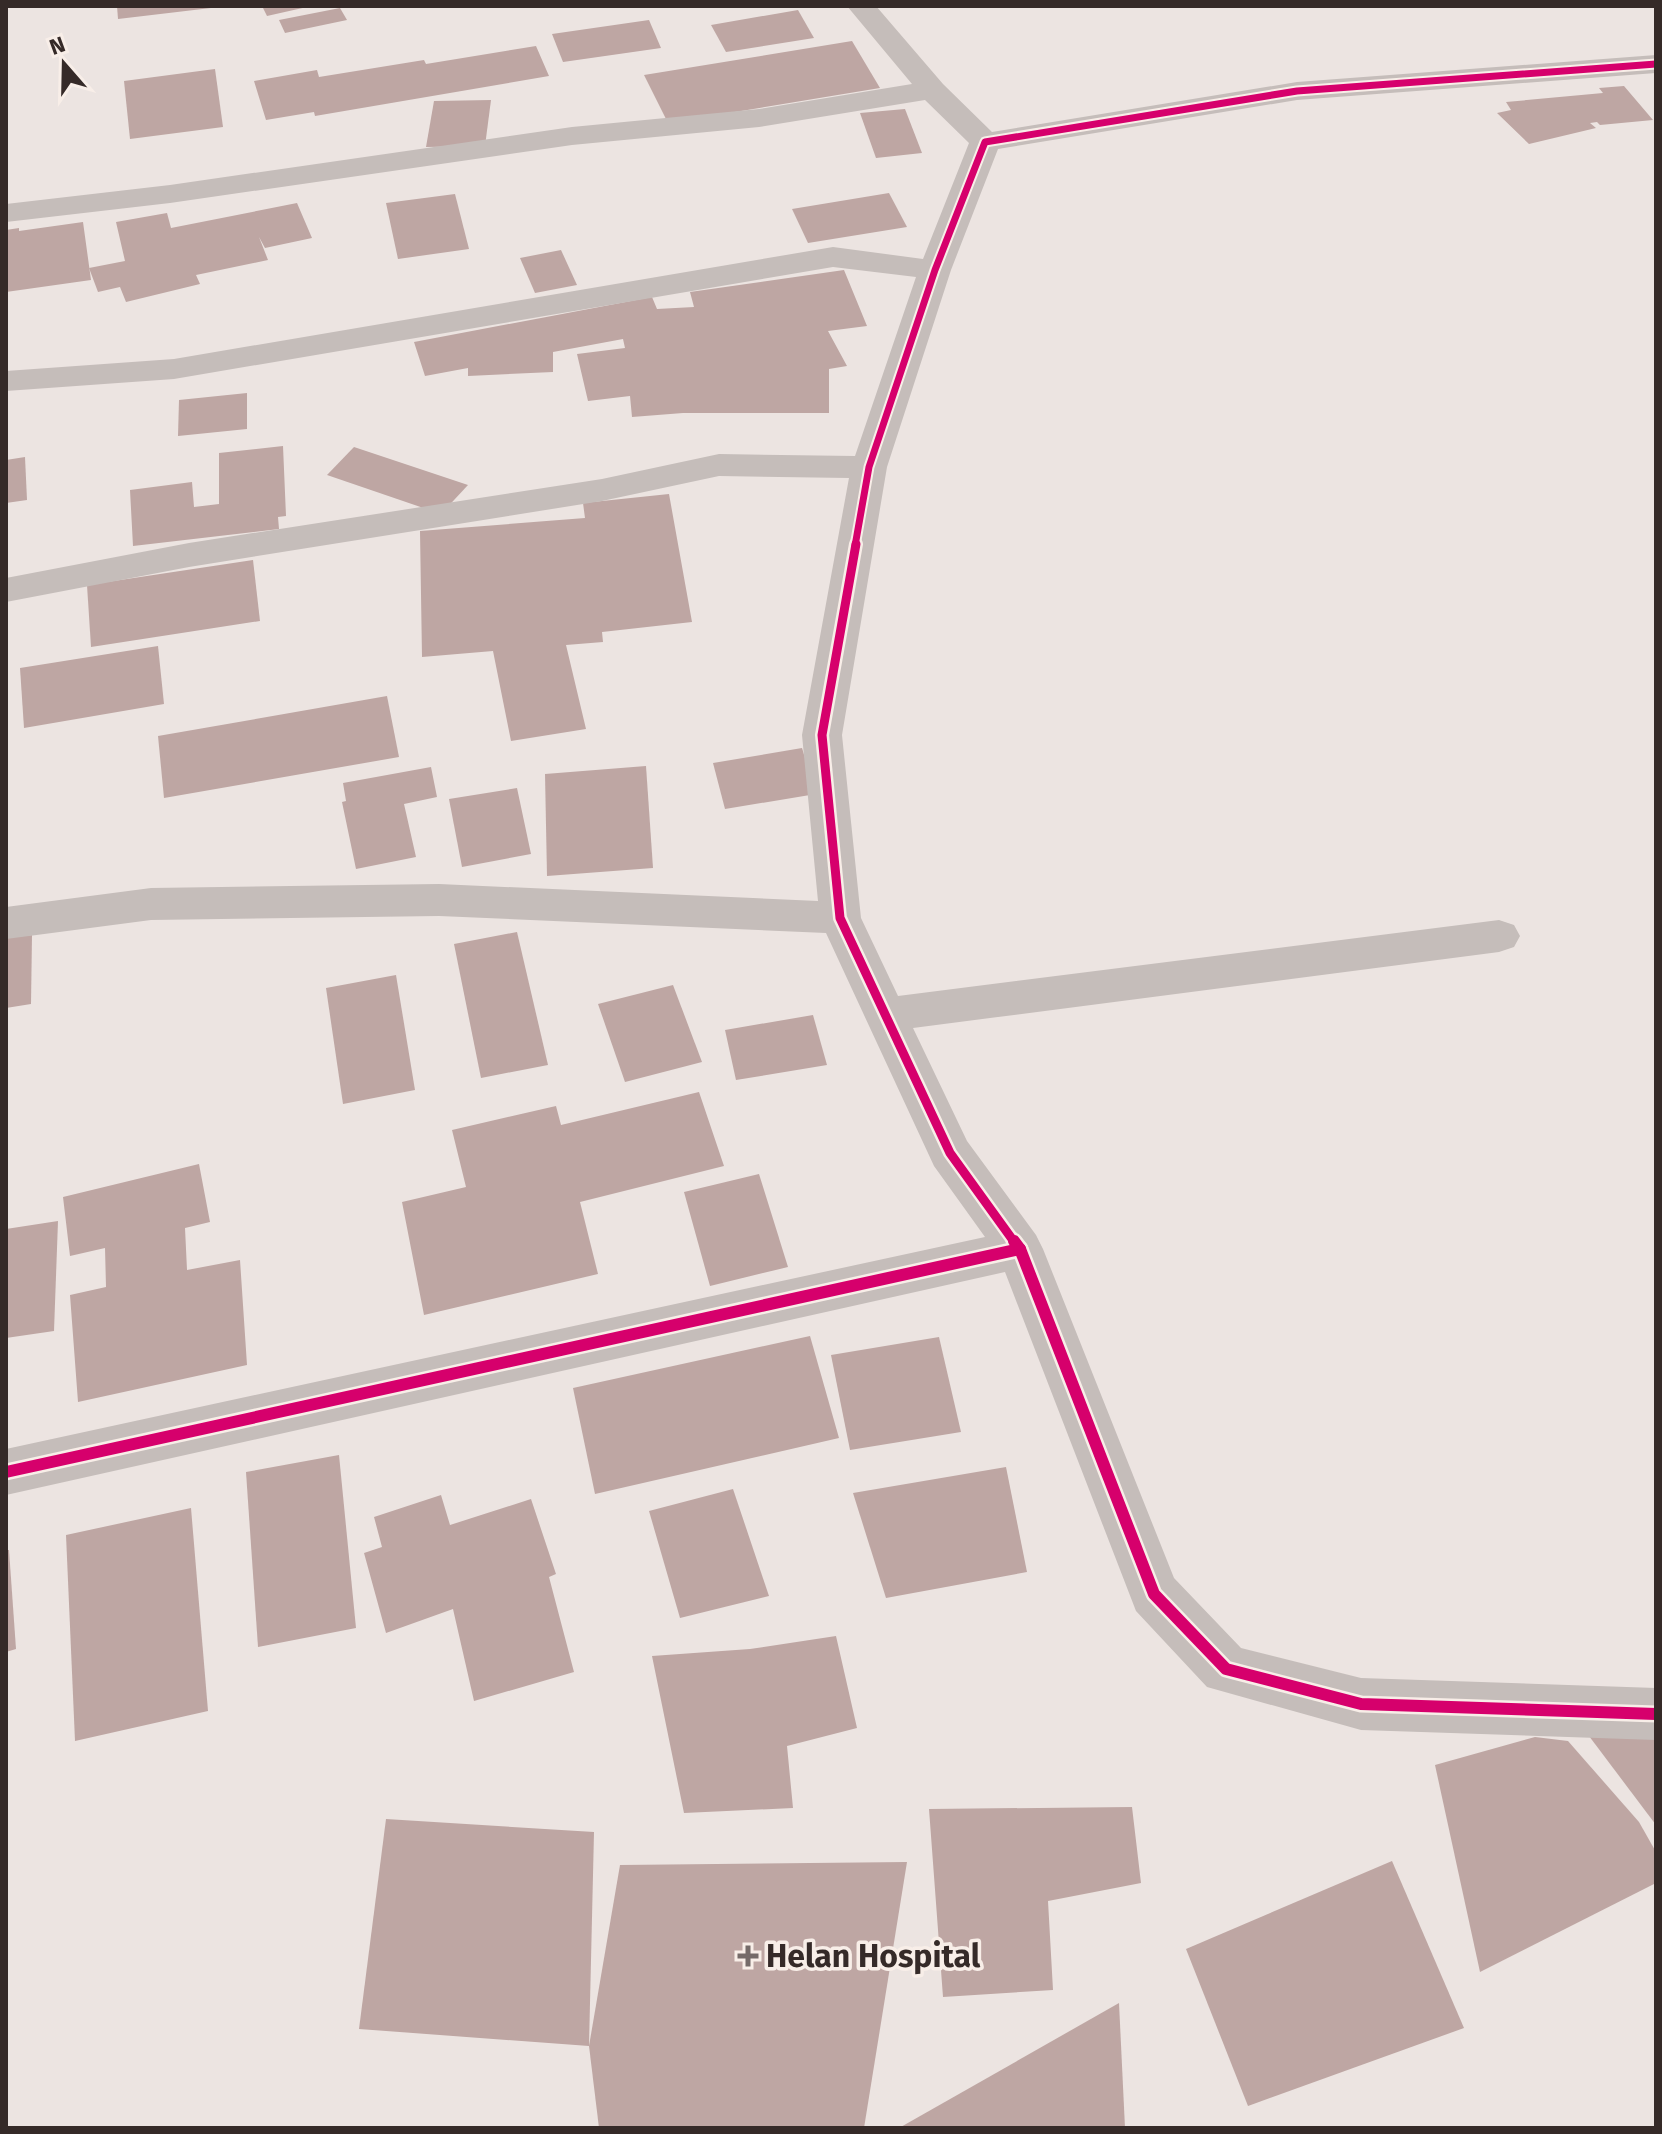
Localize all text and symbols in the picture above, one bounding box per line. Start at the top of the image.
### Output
north arrow [24,24,104,104]
text: N [46,30,69,61]
place label: Helan Hospital [766,1937,981,1975]
marker: Helan Hospital [737,1945,759,1967]

